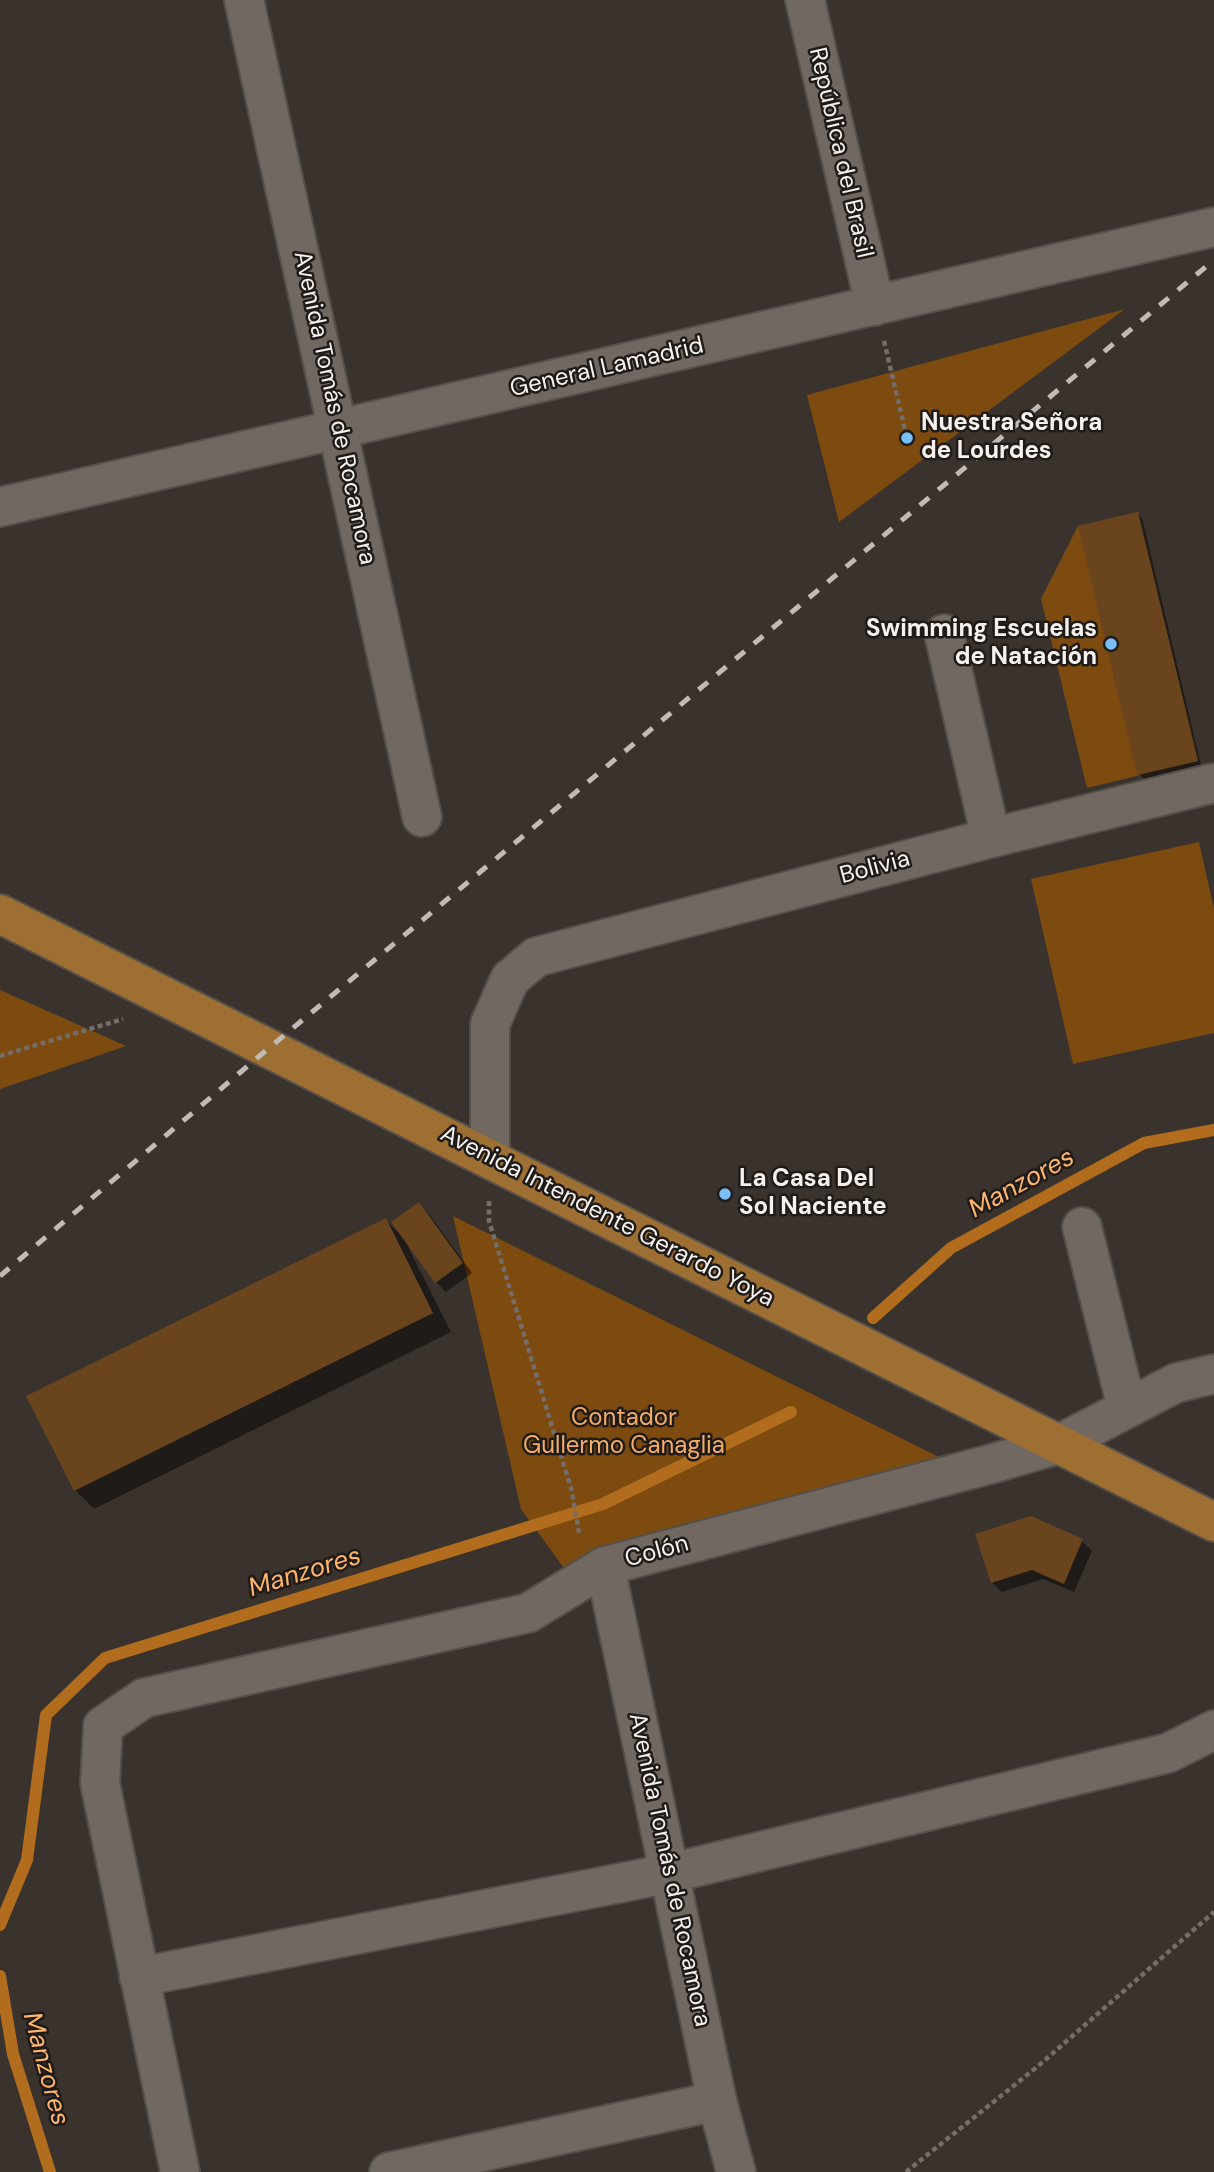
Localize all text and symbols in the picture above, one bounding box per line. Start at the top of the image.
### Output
street label: República del Brasil [802,45,878,261]
street label: Avenida Tomás de Rocamora [287,249,381,567]
street label: General Lamadrid [507,332,707,404]
place label: Nuestra Señora de Lourdes [921,410,1102,466]
marker: Nuestra Señora de Lourdes [899,430,915,446]
place label: Swimming Escuelas de Natación [866,616,1097,672]
marker: Swimming Escuelas de Natación [1103,636,1119,652]
street label: Bolivia [837,845,913,891]
street label: Avenida Intendente Gerardo Yoya [435,1120,779,1314]
water label: Manzores [964,1142,1080,1226]
place label: La Casa Del Sol Naciente [739,1166,887,1222]
marker: La Casa Del Sol Naciente [717,1186,733,1202]
park label: Contador Gullermo Canaglia [523,1405,725,1461]
street label: Colón [622,1530,692,1574]
water label: Manzores [245,1541,365,1605]
street label: Avenida Tomás de Rocamora [622,1711,716,2029]
water label: Manzores [15,2009,75,2129]

